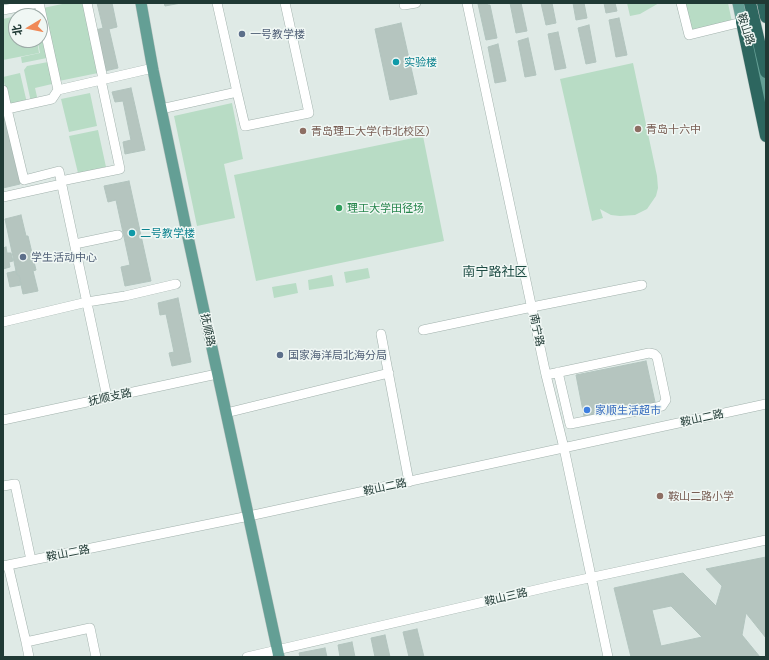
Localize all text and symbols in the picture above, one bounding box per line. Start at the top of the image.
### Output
north arrow [8,8,48,48]
street label: 鞍山路 [735,11,757,47]
text: 北 [9,23,24,37]
place label: 一号教学楼 [250,27,305,41]
marker: 一号教学楼 [237,29,247,39]
place label: 实验楼 [404,55,437,69]
marker: 实验楼 [391,57,401,67]
place label: 青岛十六中 [646,122,701,136]
place label: 青岛理工大学(市北校区) [311,124,429,138]
marker: 青岛十六中 [633,124,643,134]
marker: 青岛理工大学(市北校区) [298,126,308,136]
place label: 理工大学田径场 [347,201,424,215]
marker: 理工大学田径场 [334,203,344,213]
place label: 二号教学楼 [140,226,195,240]
marker: 二号教学楼 [127,228,137,238]
place label: 学生活动中心 [31,250,97,264]
marker: 学生活动中心 [18,252,28,262]
district label: 南宁路社区 [463,264,527,280]
street label: 抚顺路 [198,312,218,348]
street label: 南宁路 [527,312,547,348]
place label: 国家海洋局北海分局 [288,348,387,362]
marker: 国家海洋局北海分局 [275,350,285,360]
street label: 抚顺支路 [87,386,133,408]
place label: 家顺生活超市 [595,403,661,417]
marker: 家顺生活超市 [582,405,592,415]
street label: 鞍山二路 [679,407,725,429]
street label: 鞍山二路 [362,476,408,498]
place label: 鞍山二路小学 [668,489,734,503]
marker: 鞍山二路小学 [655,491,665,501]
street label: 鞍山二路 [45,542,91,564]
street label: 鞍山三路 [483,586,529,608]

